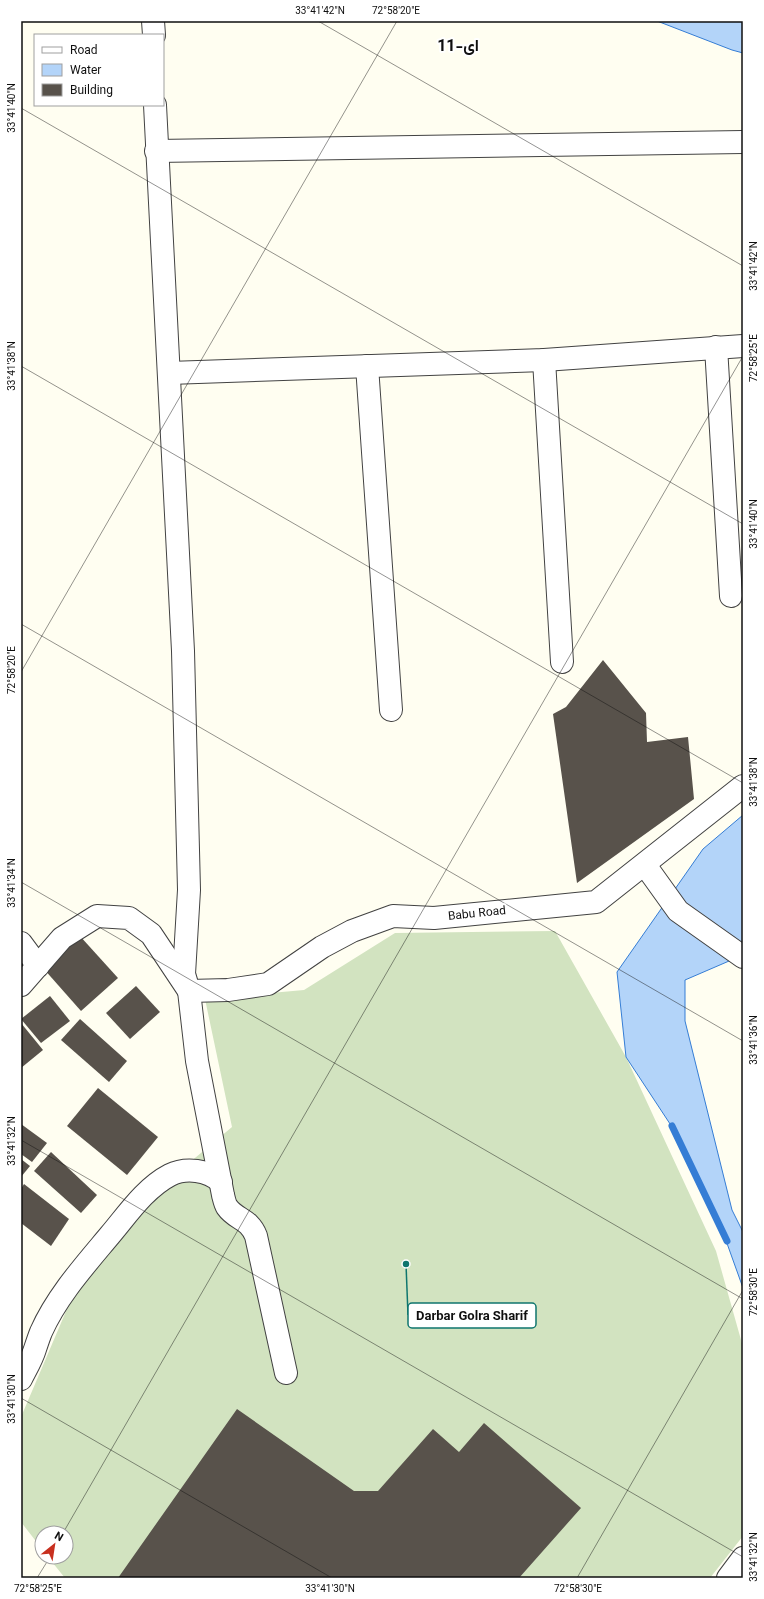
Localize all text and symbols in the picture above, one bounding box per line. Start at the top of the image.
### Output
text: 33°41'42"N [295,4,345,19]
text: 72°58'20"E [372,4,420,19]
legend [34,34,164,106]
district label: ای-11 [437,35,479,60]
text: Road [70,42,98,60]
text: Water [70,62,101,80]
text: Building [70,82,113,100]
text: 33°41'40"N [5,83,20,133]
text: 33°41'42"N [747,241,762,291]
text: 72°58'25"E [747,334,762,382]
text: 33°41'38"N [5,341,20,391]
text: 33°41'40"N [747,499,762,549]
text: 72°58'20"E [5,646,20,694]
text: 33°41'38"N [747,757,762,807]
text: 33°41'34"N [5,858,20,908]
street label: Babu Road [447,902,507,926]
text: 33°41'36"N [747,1015,762,1065]
text: 33°41'32"N [5,1116,20,1166]
text: 72°58'30"E [747,1268,762,1316]
callout: Darbar Golra Sharif [408,1303,536,1328]
text: Darbar Golra Sharif [416,1307,528,1327]
text: 33°41'30"N [5,1374,20,1424]
north arrow [34,1525,74,1565]
text: N [51,1528,66,1547]
text: 33°41'32"N [747,1532,762,1582]
text: 72°58'25"E [14,1582,62,1597]
text: 33°41'30"N [305,1582,355,1597]
text: 72°58'30"E [554,1582,602,1597]

